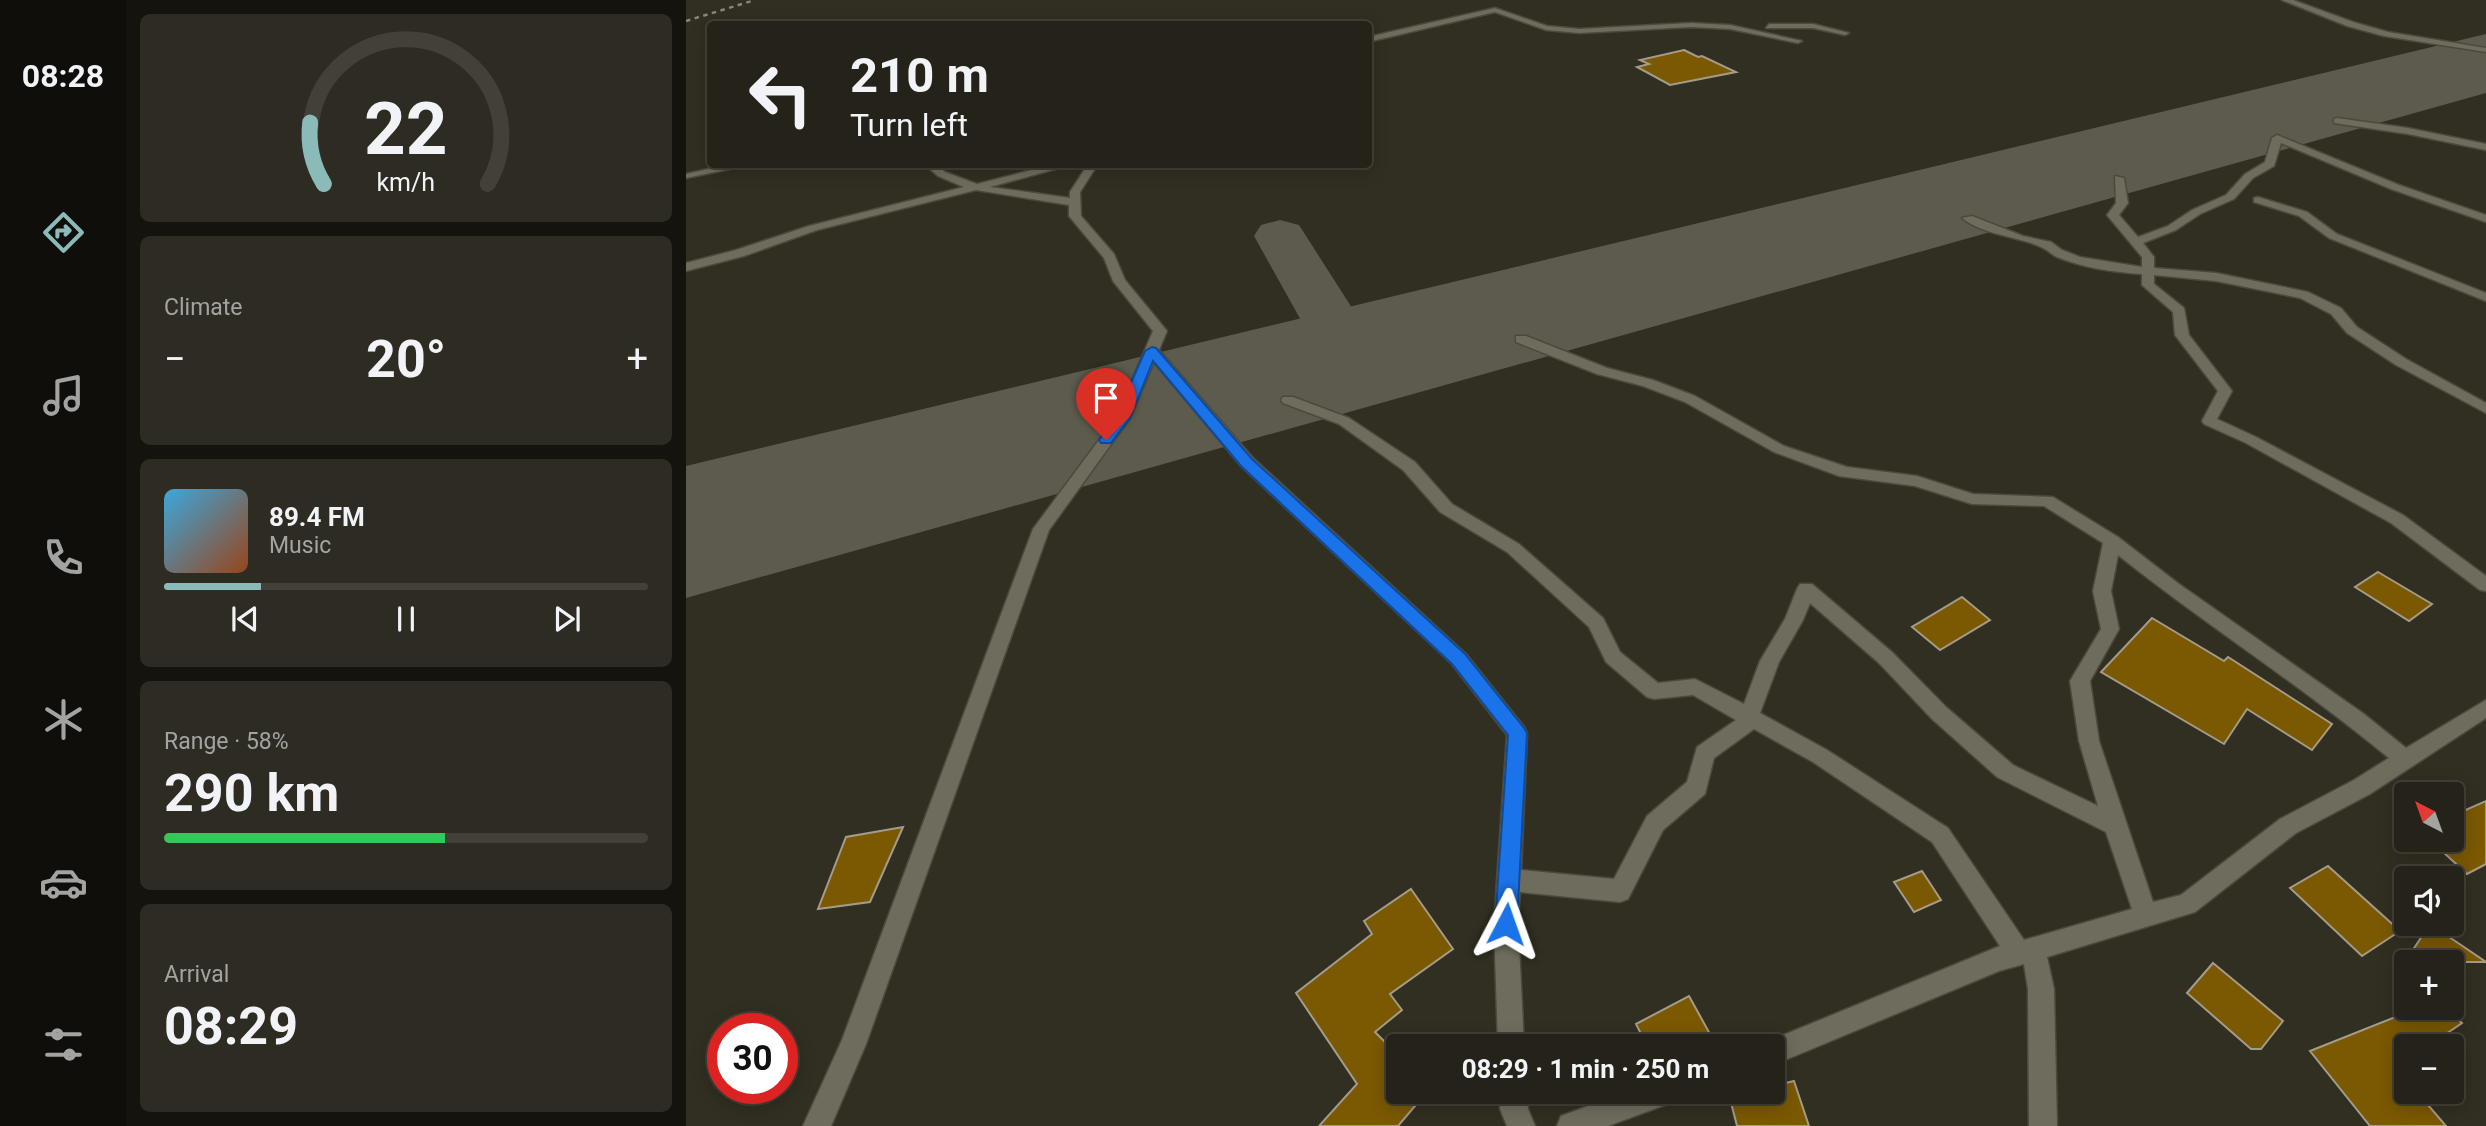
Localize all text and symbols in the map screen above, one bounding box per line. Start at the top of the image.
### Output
text: 210 m [850,47,989,104]
icon: left [735,49,826,140]
text: 08:28 [22,57,104,95]
text: 22 [364,87,448,173]
text: Turn left [850,106,968,144]
text: km/h [377,168,435,197]
icon: directions [39,208,88,257]
text: Climate [164,294,243,321]
text: 20° [366,329,446,390]
text: − [164,337,186,381]
text: + [626,337,648,381]
pin [1076,368,1136,440]
icon: music [39,371,88,420]
icon: arrive [1087,379,1125,417]
text: 89.4 FM [269,502,365,532]
text: Music [269,532,331,559]
icon: phone [39,533,88,582]
icon: previous [226,600,264,638]
icon: pause [387,600,425,638]
icon: next [548,600,586,638]
icon: climate [39,695,88,744]
text: Range · 58% [164,728,289,755]
text: 290 km [164,763,339,824]
north arrow [2394,782,2464,852]
map controls [2394,782,2464,1104]
icon: car [39,858,88,907]
button: sound [2394,866,2464,936]
position arrow [1469,887,1543,961]
button: + [2394,950,2464,1020]
text: Arrival [164,961,229,988]
text: 08:29 [164,996,298,1057]
speed limit sign: 30 [707,1013,798,1104]
icon: filters [39,1020,88,1069]
button: − [2394,1034,2464,1104]
text: 08:29 · 1 min · 250 m [1462,1054,1709,1084]

